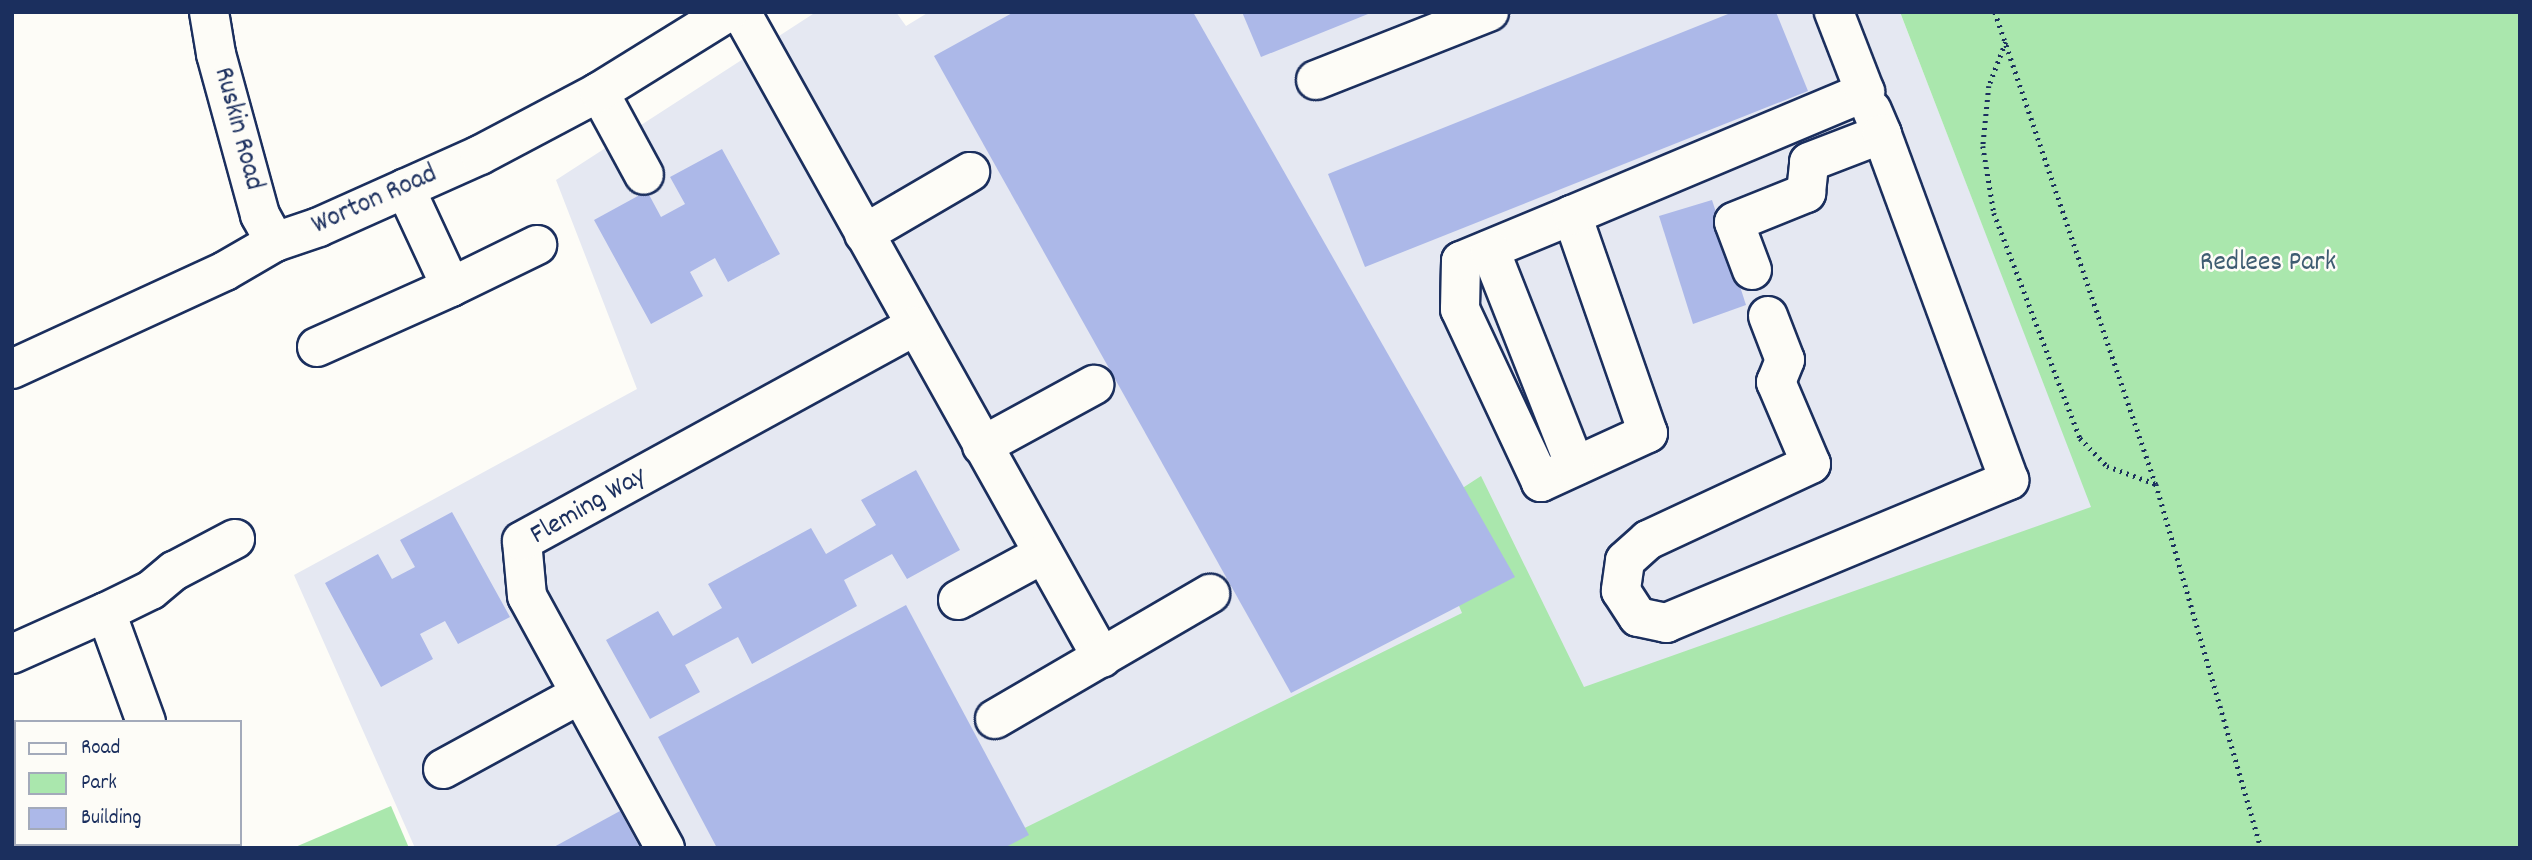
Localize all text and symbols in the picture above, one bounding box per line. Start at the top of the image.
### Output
street label: Ruskin Road [204,64,270,194]
street label: Worton Road [307,159,443,243]
park label: Redlees Park [2200,247,2336,281]
street label: Fleming Way [525,460,653,554]
legend [14,720,242,846]
text: Road [81,734,120,764]
text: Park [81,769,117,799]
text: Building [81,804,141,834]

